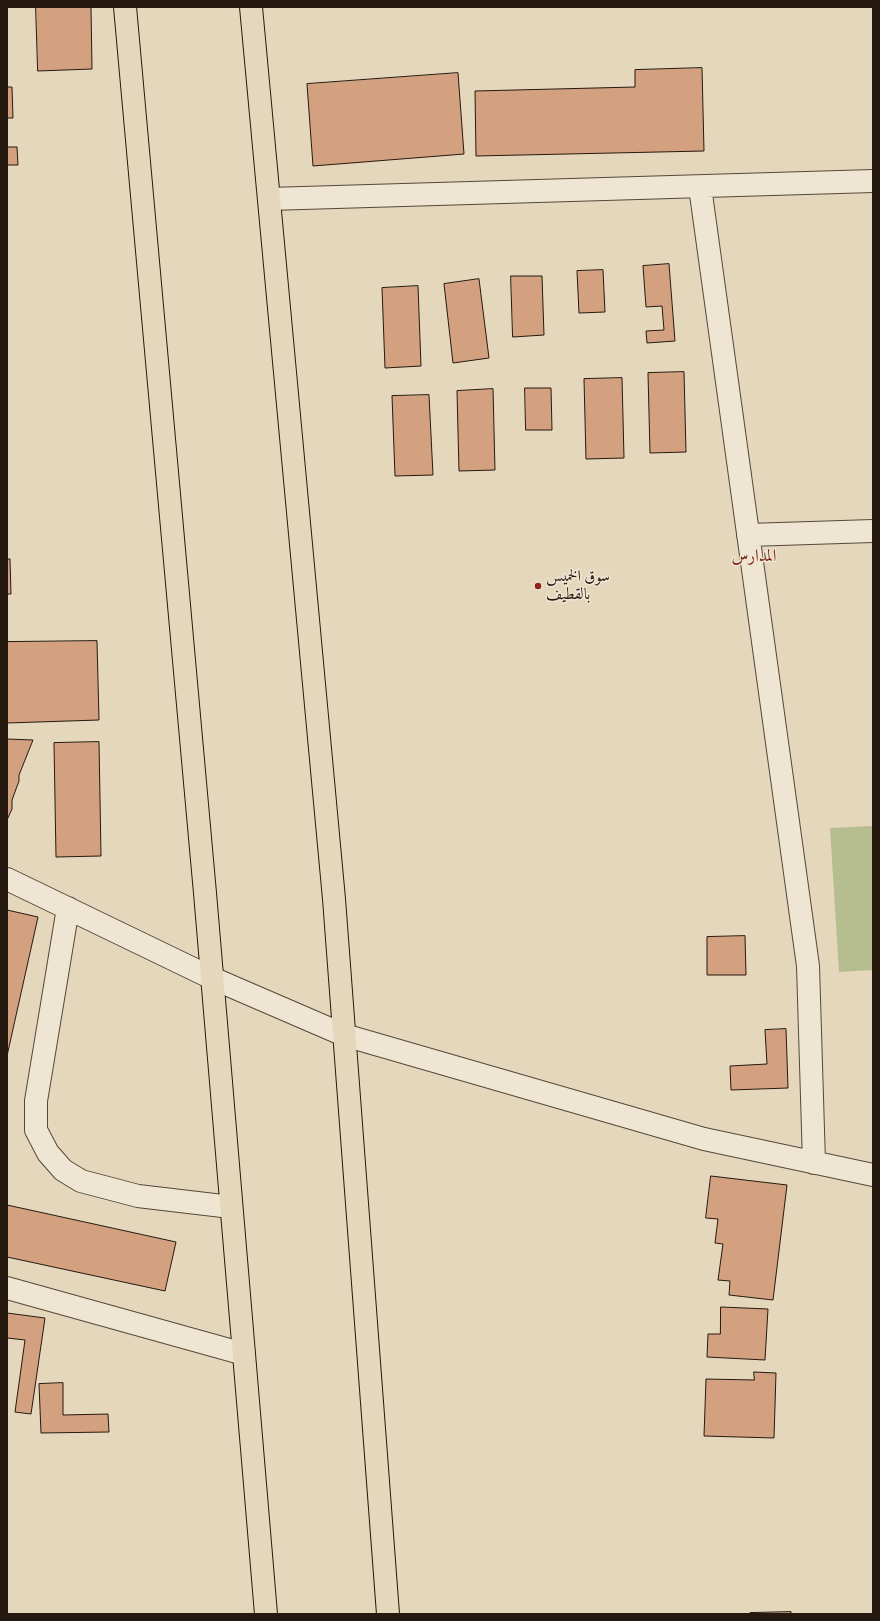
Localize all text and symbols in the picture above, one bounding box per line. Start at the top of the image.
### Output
district label: المدارس [731,547,777,567]
place label: سوق الخميس بالقطيف [546,567,610,605]
marker: سوق الخميس بالقطيف [533,581,543,591]

